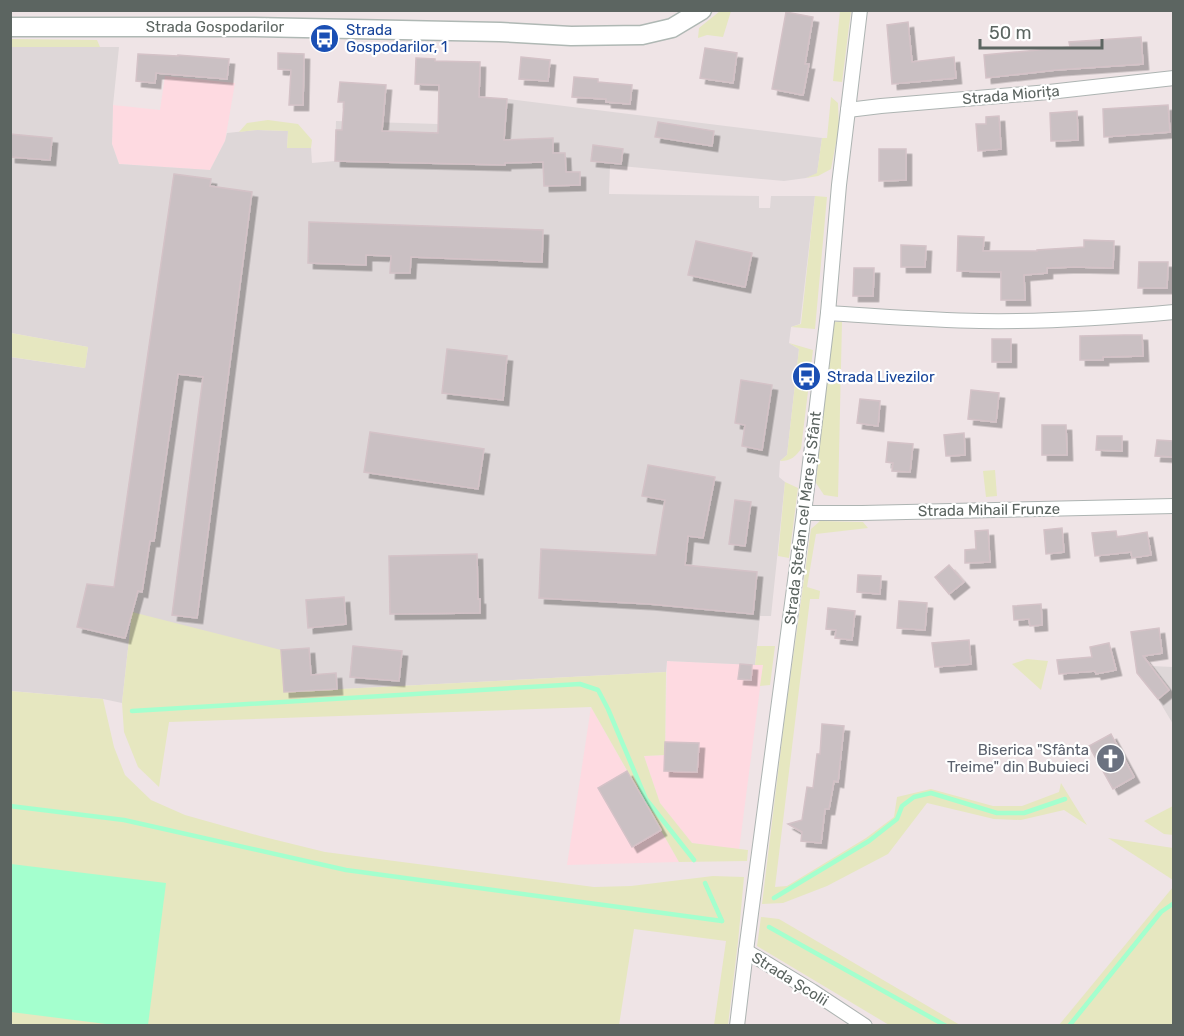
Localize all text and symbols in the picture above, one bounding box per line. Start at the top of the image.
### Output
scale bar [980,12,1102,50]
street label: Strada Gospodarilor [146,18,285,36]
place label: Strada Gospodarilor, 1 [346,21,448,56]
text: 50 m [989,22,1032,44]
bus stop icon: Strada Gospodarilor, 1 [309,23,341,55]
street label: Strada Miorița [962,82,1060,108]
bus stop icon: Strada Livezilor [790,361,822,393]
place label: Strada Livezilor [827,368,935,386]
street label: Strada Ștefan cel Mare și Sfânt [781,410,825,626]
street label: Strada Mihail Frunze [918,500,1060,520]
place label: Biserica "Sfânta Treime" din Bubuieci [947,741,1089,776]
church icon: Biserica "Sfânta Treime" din Bubuieci [1094,743,1126,775]
street label: Strada Școlii [748,948,832,1010]

